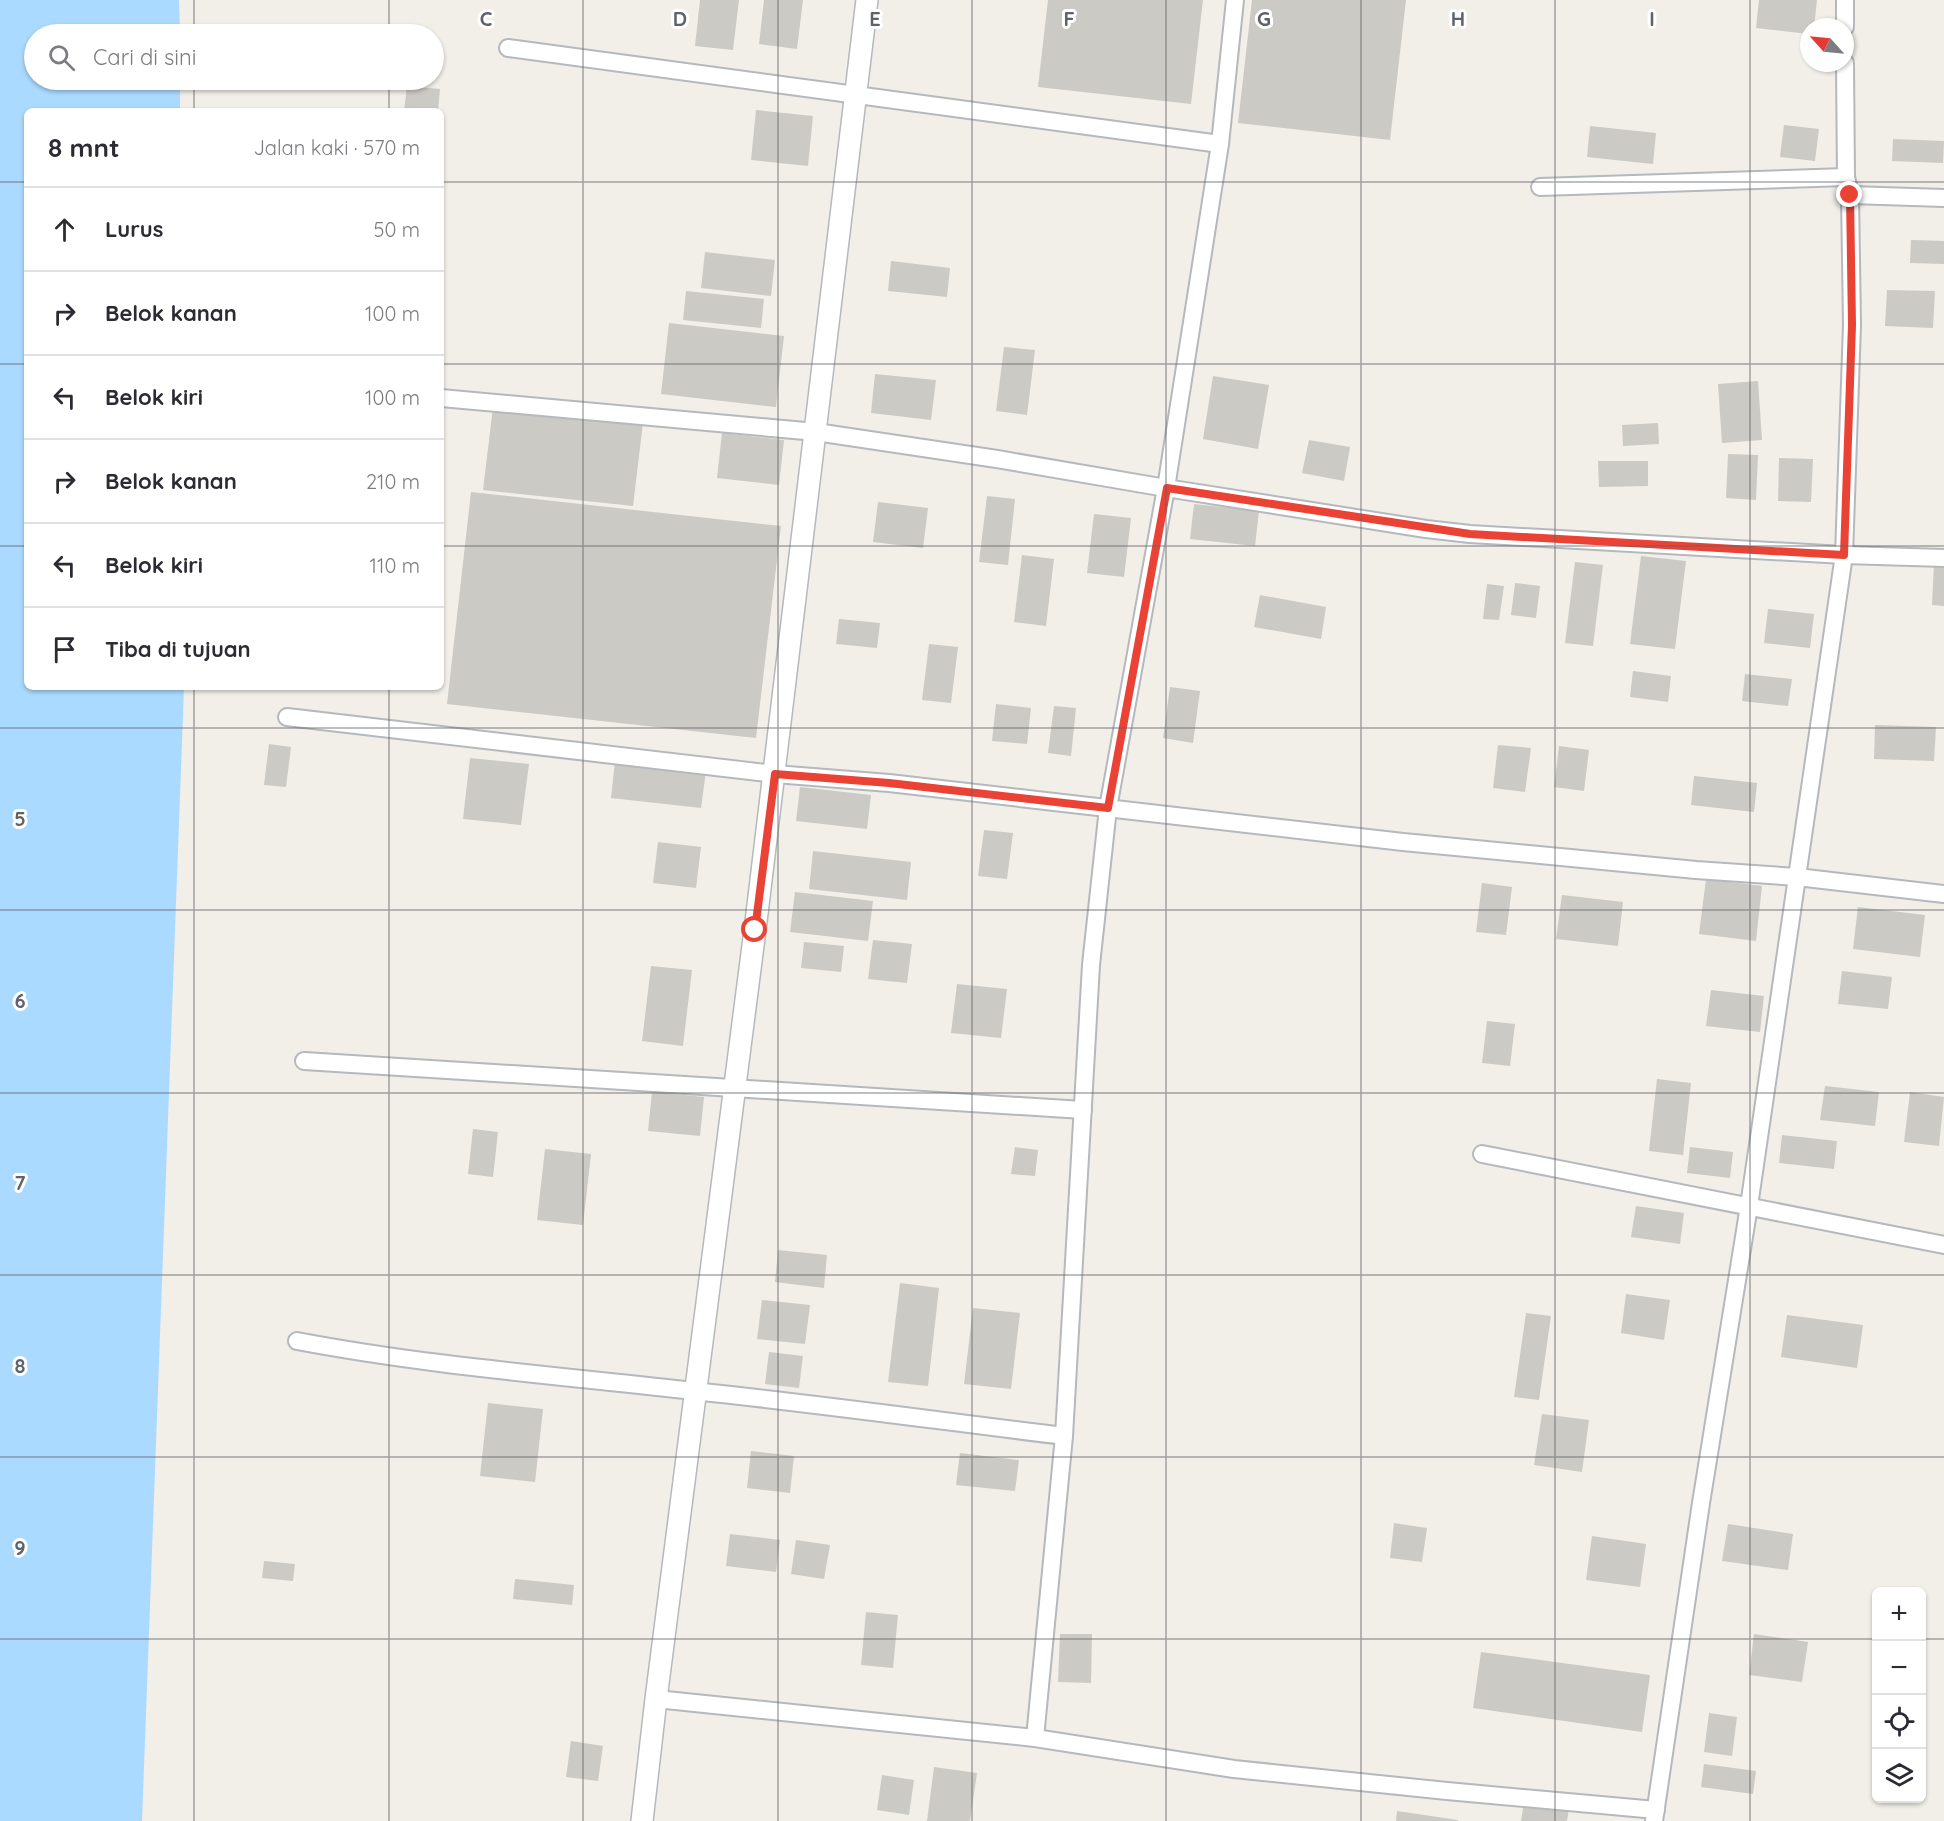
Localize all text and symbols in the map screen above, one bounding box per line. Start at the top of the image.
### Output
text: C [480,6,493,31]
text: D [673,6,687,31]
text: E [869,6,881,31]
text: F [1063,6,1075,31]
text: G [1257,6,1271,31]
text: H [1451,6,1465,31]
text: I [1649,6,1655,31]
north arrow [1800,18,1854,72]
search box [24,24,444,90]
icon: search [45,41,78,74]
text: Cari di sini [93,43,196,71]
text: 8 mnt [48,131,120,164]
text: Jalan kaki · 570 m [253,135,420,160]
route end [1836,181,1862,207]
icon: ahead [48,213,81,246]
text: Lurus [105,215,163,243]
text: 50 m [374,217,420,242]
icon: right [48,297,81,330]
text: Belok kanan [105,299,237,327]
text: 100 m [365,301,420,326]
icon: left [48,381,81,414]
text: Belok kiri [105,383,203,411]
text: 100 m [365,385,420,410]
icon: right [48,465,81,498]
text: Belok kanan [105,467,237,495]
text: 210 m [366,469,420,494]
icon: left [48,549,81,582]
text: Belok kiri [105,551,203,579]
text: 110 m [370,553,420,578]
icon: arrive [48,633,81,666]
text: Tiba di tujuan [105,635,251,663]
text: 5 [14,806,26,831]
route start [741,916,767,942]
text: 6 [14,988,26,1013]
text: 7 [15,1170,26,1195]
text: 8 [15,1353,26,1378]
text: 9 [14,1535,26,1560]
map controls [1872,1587,1926,1803]
button: + [1872,1587,1926,1641]
button: − [1872,1641,1926,1695]
button: locate [1872,1695,1926,1749]
button: layers [1872,1749,1926,1803]

